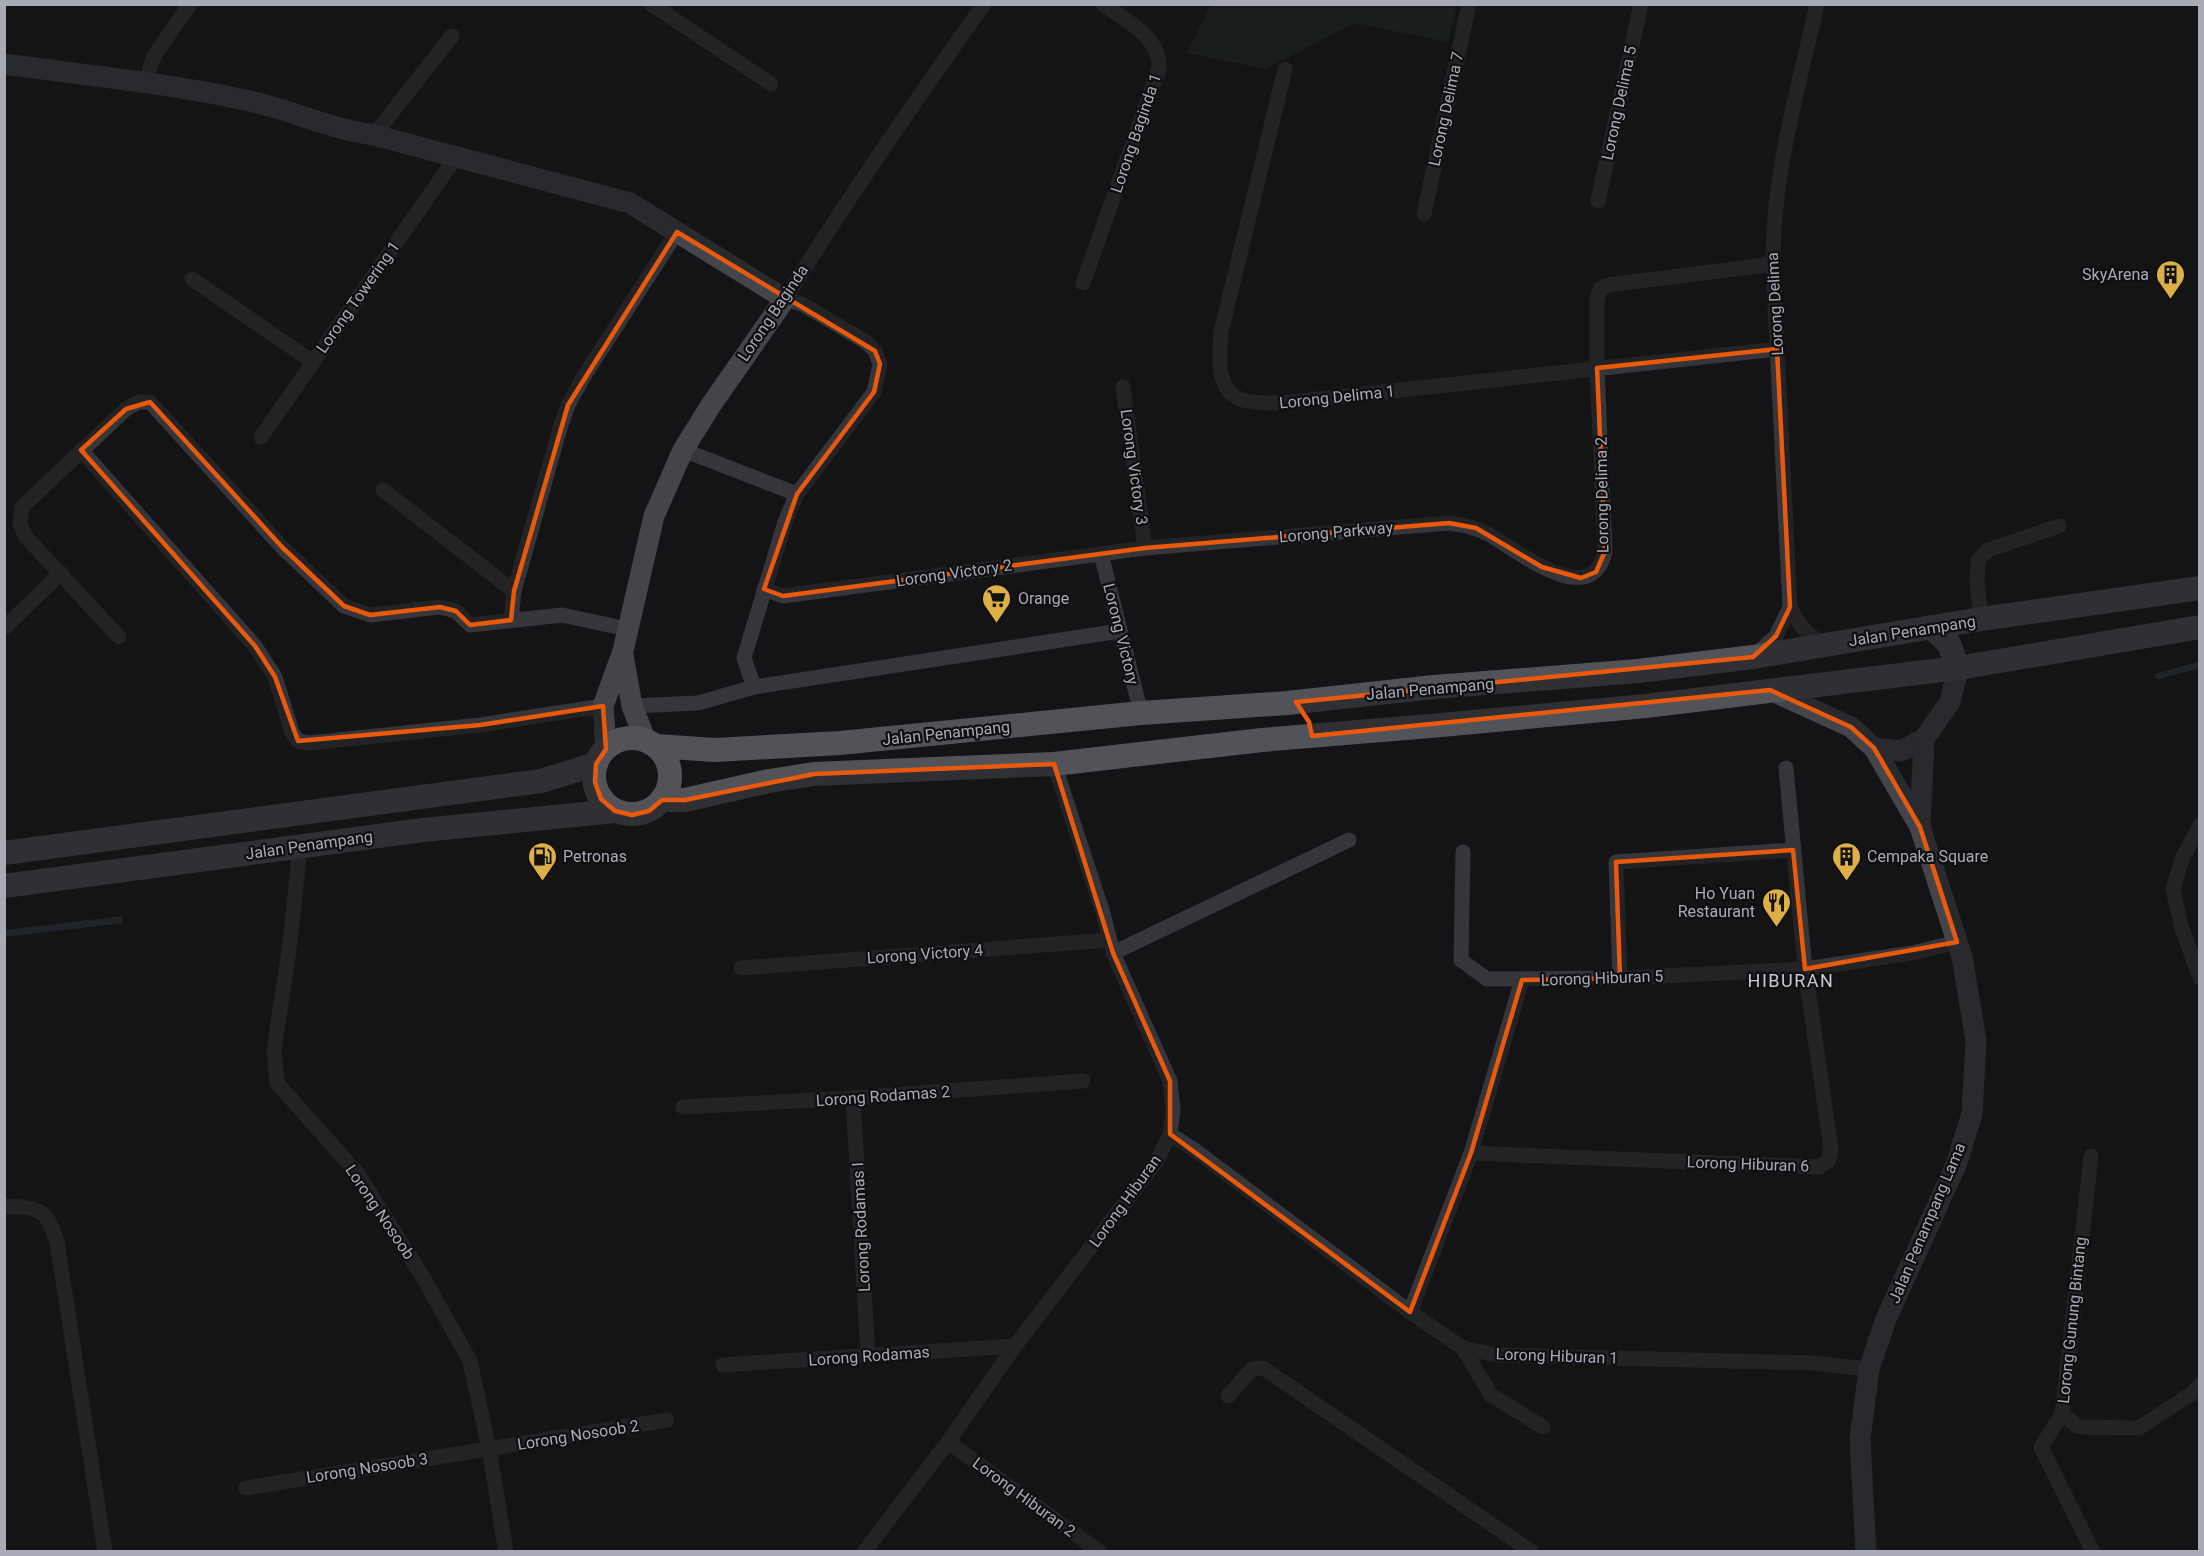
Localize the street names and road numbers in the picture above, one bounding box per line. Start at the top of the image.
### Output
street label: Lorong Delima 5 [1598,44,1640,162]
street label: Lorong Delima 7 [1425,50,1467,168]
street label: Lorong Baginda 1 [1107,71,1165,195]
street label: Lorong Towering 1 [312,237,404,357]
street label: Lorong Delima [1763,252,1787,356]
street label: Lorong Baginda [734,261,812,365]
street label: Lorong Delima 1 [1278,381,1396,413]
street label: Lorong Victory 3 [1116,408,1152,526]
street label: Lorong Delima 2 [1591,437,1613,553]
street label: Lorong Parkway [1278,518,1394,546]
street label: Lorong Victory 2 [895,555,1013,591]
street label: Lorong Victory [1099,581,1143,687]
street label: Jalan Penampang [1847,612,1977,650]
street label: Jalan Penampang [1365,674,1495,704]
street label: Jalan Penampang [881,717,1011,749]
street label: Jalan Penampang [244,827,374,863]
street label: Lorong Victory 4 [866,940,984,968]
street label: Lorong Hiburan 5 [1540,966,1664,990]
street label: Lorong Rodamas 2 [815,1082,951,1110]
street label: Jalan Penampang Lama [1885,1140,1969,1306]
street label: Lorong Hiburan [1085,1151,1165,1251]
street label: Lorong Hiburan 6 [1686,1152,1810,1176]
street label: Lorong Nosoob [341,1161,419,1263]
street label: Lorong Rodamas I [848,1162,874,1292]
street label: Lorong Gunung Bintang [2054,1236,2090,1404]
street label: Lorong Rodamas [808,1342,930,1370]
street label: Lorong Hiburan 1 [1495,1344,1619,1368]
street label: Lorong Nosoob 2 [516,1416,640,1454]
street label: Lorong Nosoob 3 [305,1449,429,1487]
street label: Lorong Hiburan 2 [969,1453,1079,1541]

